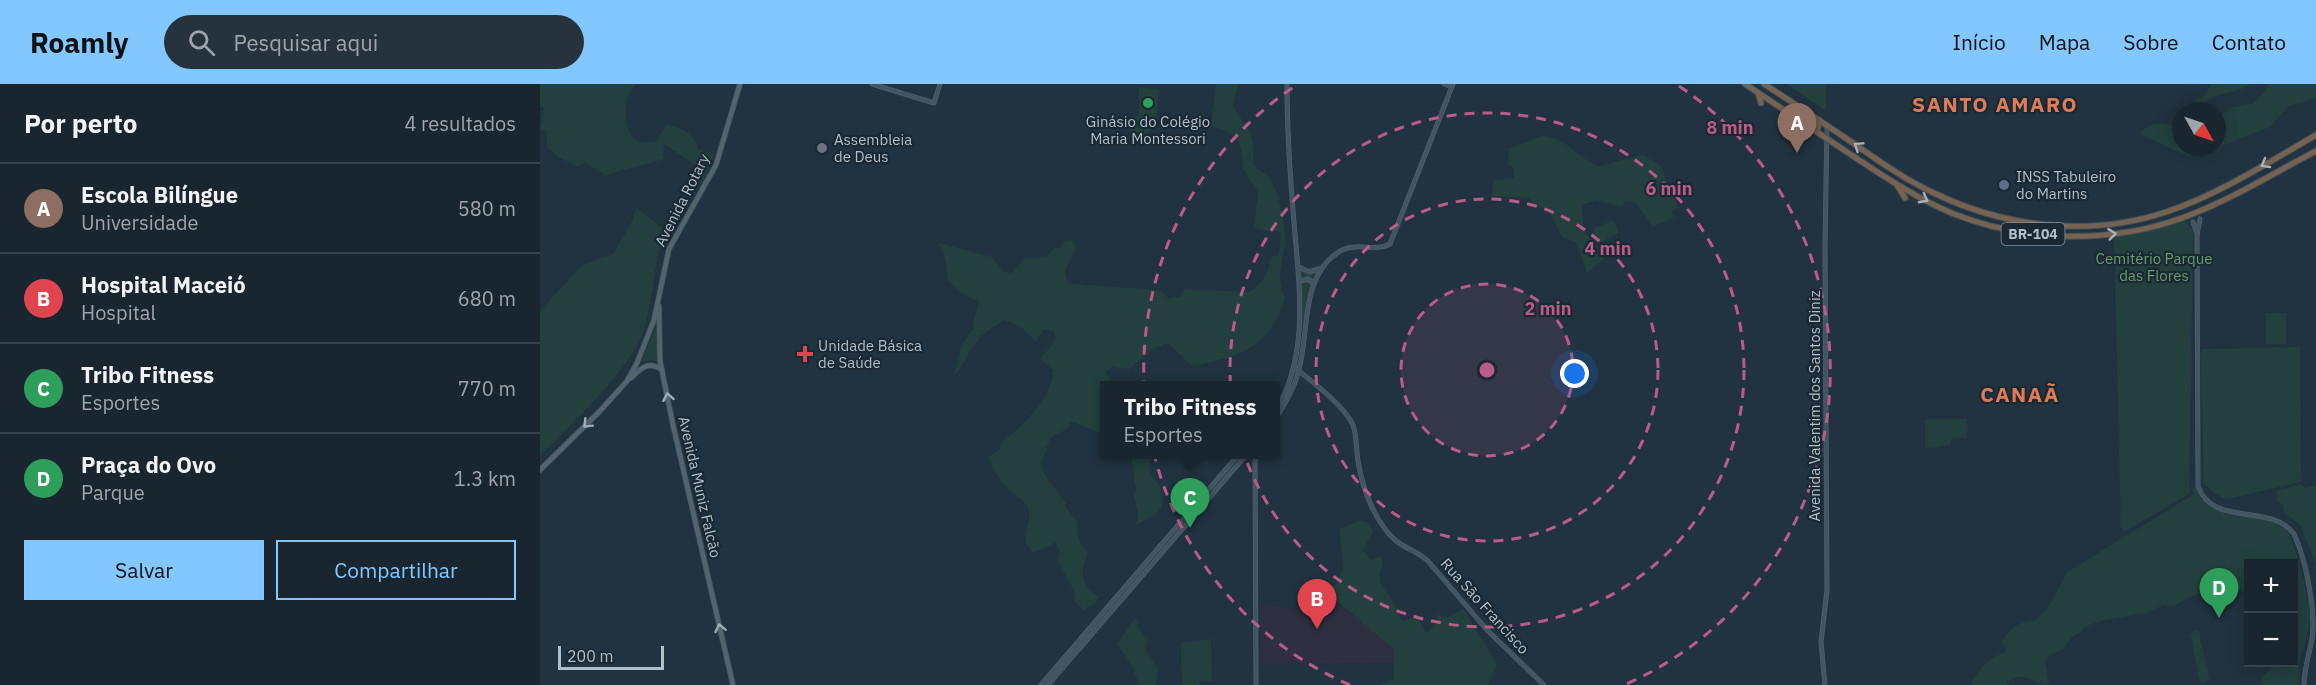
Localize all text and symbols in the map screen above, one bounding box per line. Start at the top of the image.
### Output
search box [164,15,584,69]
text: Roamly [30,24,128,61]
icon: search [185,26,218,59]
text: Pesquisar aqui [233,28,378,57]
text: Início [1953,28,2006,56]
text: Mapa [2039,28,2090,56]
text: Sobre [2123,28,2179,56]
text: Contato [2212,28,2286,56]
district label: SANTO AMARO [1912,90,2078,118]
marker: Ginásio do Colégio Maria Montessori [1141,96,1155,110]
north arrow [2172,102,2226,156]
pin: A [1778,104,1816,153]
text: Por perto [24,106,137,140]
text: 4 resultados [404,110,516,137]
place label: Ginásio do Colégio Maria Montessori [1086,112,1210,148]
text: 8 min [1706,116,1754,139]
place label: Assembleia de Deus [834,130,912,166]
marker: Assembleia de Deus [815,141,829,155]
one-way arrow [1854,142,1864,154]
street label: Avenida Rotary [650,150,714,250]
one-way arrow [2261,157,2271,168]
place label: INSS Tabuleiro do Martins [2016,167,2116,203]
text: 6 min [1645,177,1693,200]
marker: INSS Tabuleiro do Martins [1997,178,2011,192]
text: Escola Bilíngue [81,180,238,209]
one-way arrow [1917,192,1928,203]
text: A [37,195,50,222]
text: 580 m [458,195,516,222]
text: Universidade [81,209,199,236]
road number: BR-104 [2002,223,2064,245]
one-way arrow [2108,228,2117,241]
text: 4 min [1584,237,1632,260]
park label: Cemitério Parque das Flores [2096,249,2212,285]
text: Hospital Maceió [81,270,246,299]
text: B [37,285,50,312]
text: 680 m [458,285,516,312]
street label: Avenida Valentim dos Santos Diniz [1805,290,1824,522]
text: 2 min [1524,297,1572,320]
text: Hospital [81,299,156,326]
place label: Unidade Básica de Saúde [818,336,922,372]
marker: Unidade Básica de Saúde [796,345,814,363]
your location [1560,359,1589,388]
text: Tribo Fitness [81,360,214,389]
centre of rings [1477,360,1497,380]
text: C [37,375,50,402]
text: 770 m [458,375,516,402]
district label: CANAÃ [1980,380,2060,408]
popup [1100,381,1280,459]
text: Esportes [81,389,160,416]
one-way arrow [662,392,675,402]
text: Tribo Fitness [1123,392,1257,421]
street label: Avenida Muniz Falcão [674,414,726,560]
one-way arrow [583,418,594,428]
text: Esportes [1123,421,1203,448]
text: Praça do Ovo [81,450,216,479]
text: D [37,465,50,492]
text: 1.3 km [454,465,516,492]
pin: C [1170,478,1210,528]
text: Parque [81,479,145,506]
button: Salvar [24,540,264,600]
button: Compartilhar [276,540,516,600]
street label: Rua São Francisco [1437,554,1533,658]
map controls [2244,559,2298,667]
button: + [2244,559,2298,613]
pin: D [2200,568,2238,618]
pin: B [1298,580,1336,629]
button: − [2244,613,2298,667]
one-way arrow [714,623,727,633]
scale bar [558,643,664,670]
text: 200 m [567,646,614,666]

